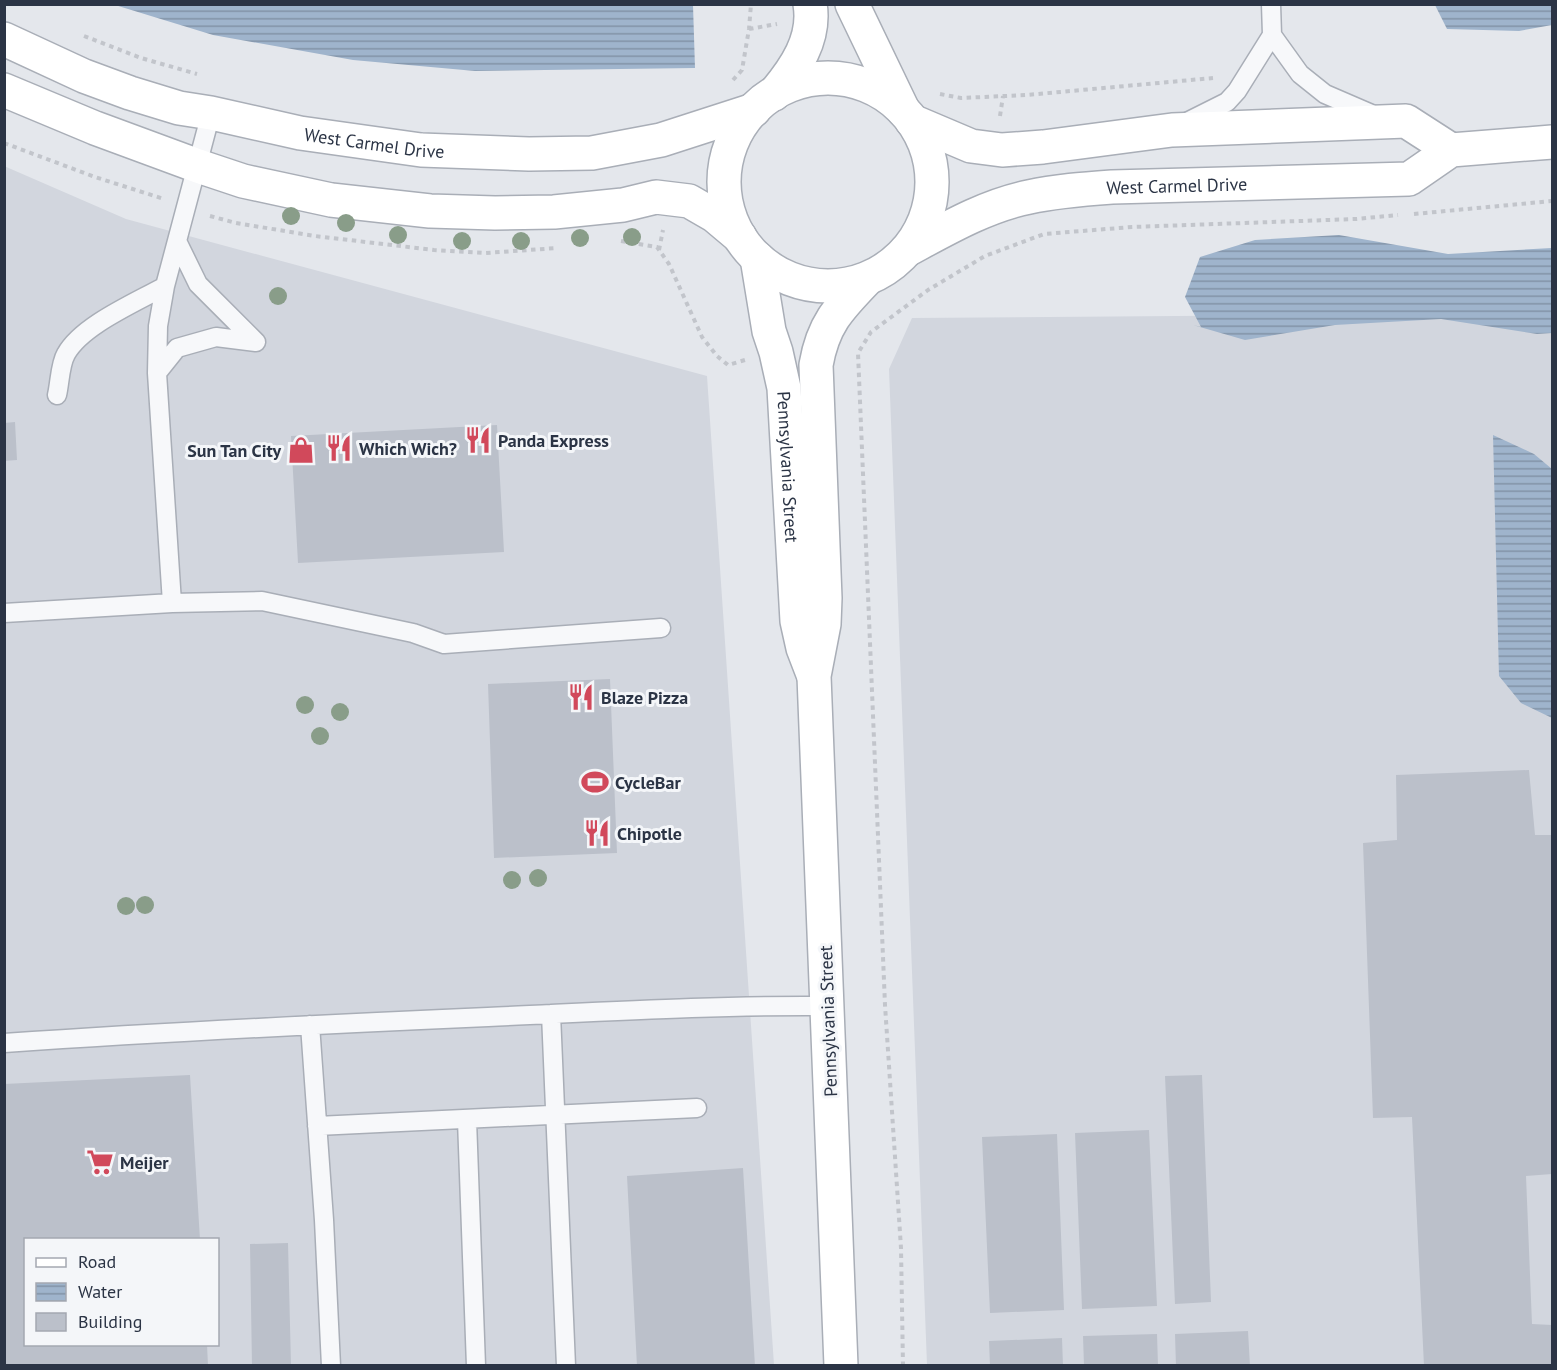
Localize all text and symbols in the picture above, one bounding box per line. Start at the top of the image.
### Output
street label: West Carmel Drive [303,122,445,162]
street label: West Carmel Drive [1106,172,1248,199]
street label: Pennsylvania Street [773,391,804,543]
restaurant icon: Panda Express [463,425,493,455]
place label: Panda Express [498,429,609,452]
restaurant icon: Which Wich? [324,433,354,463]
shop icon: Sun Tan City [286,435,316,465]
place label: Which Wich? [359,437,457,460]
place label: Sun Tan City [187,439,281,462]
restaurant icon: Blaze Pizza [566,682,596,712]
place label: Blaze Pizza [601,686,688,709]
sports icon: CycleBar [580,767,610,797]
place label: CycleBar [615,771,681,794]
restaurant icon: Chipotle [582,818,612,848]
place label: Chipotle [617,822,682,845]
street label: Pennsylvania Street [814,945,842,1097]
supermarket icon: Meijer [85,1147,115,1177]
place label: Meijer [120,1151,169,1174]
legend [24,1238,219,1346]
text: Road [78,1250,116,1273]
text: Water [78,1280,122,1303]
text: Building [78,1310,142,1333]

